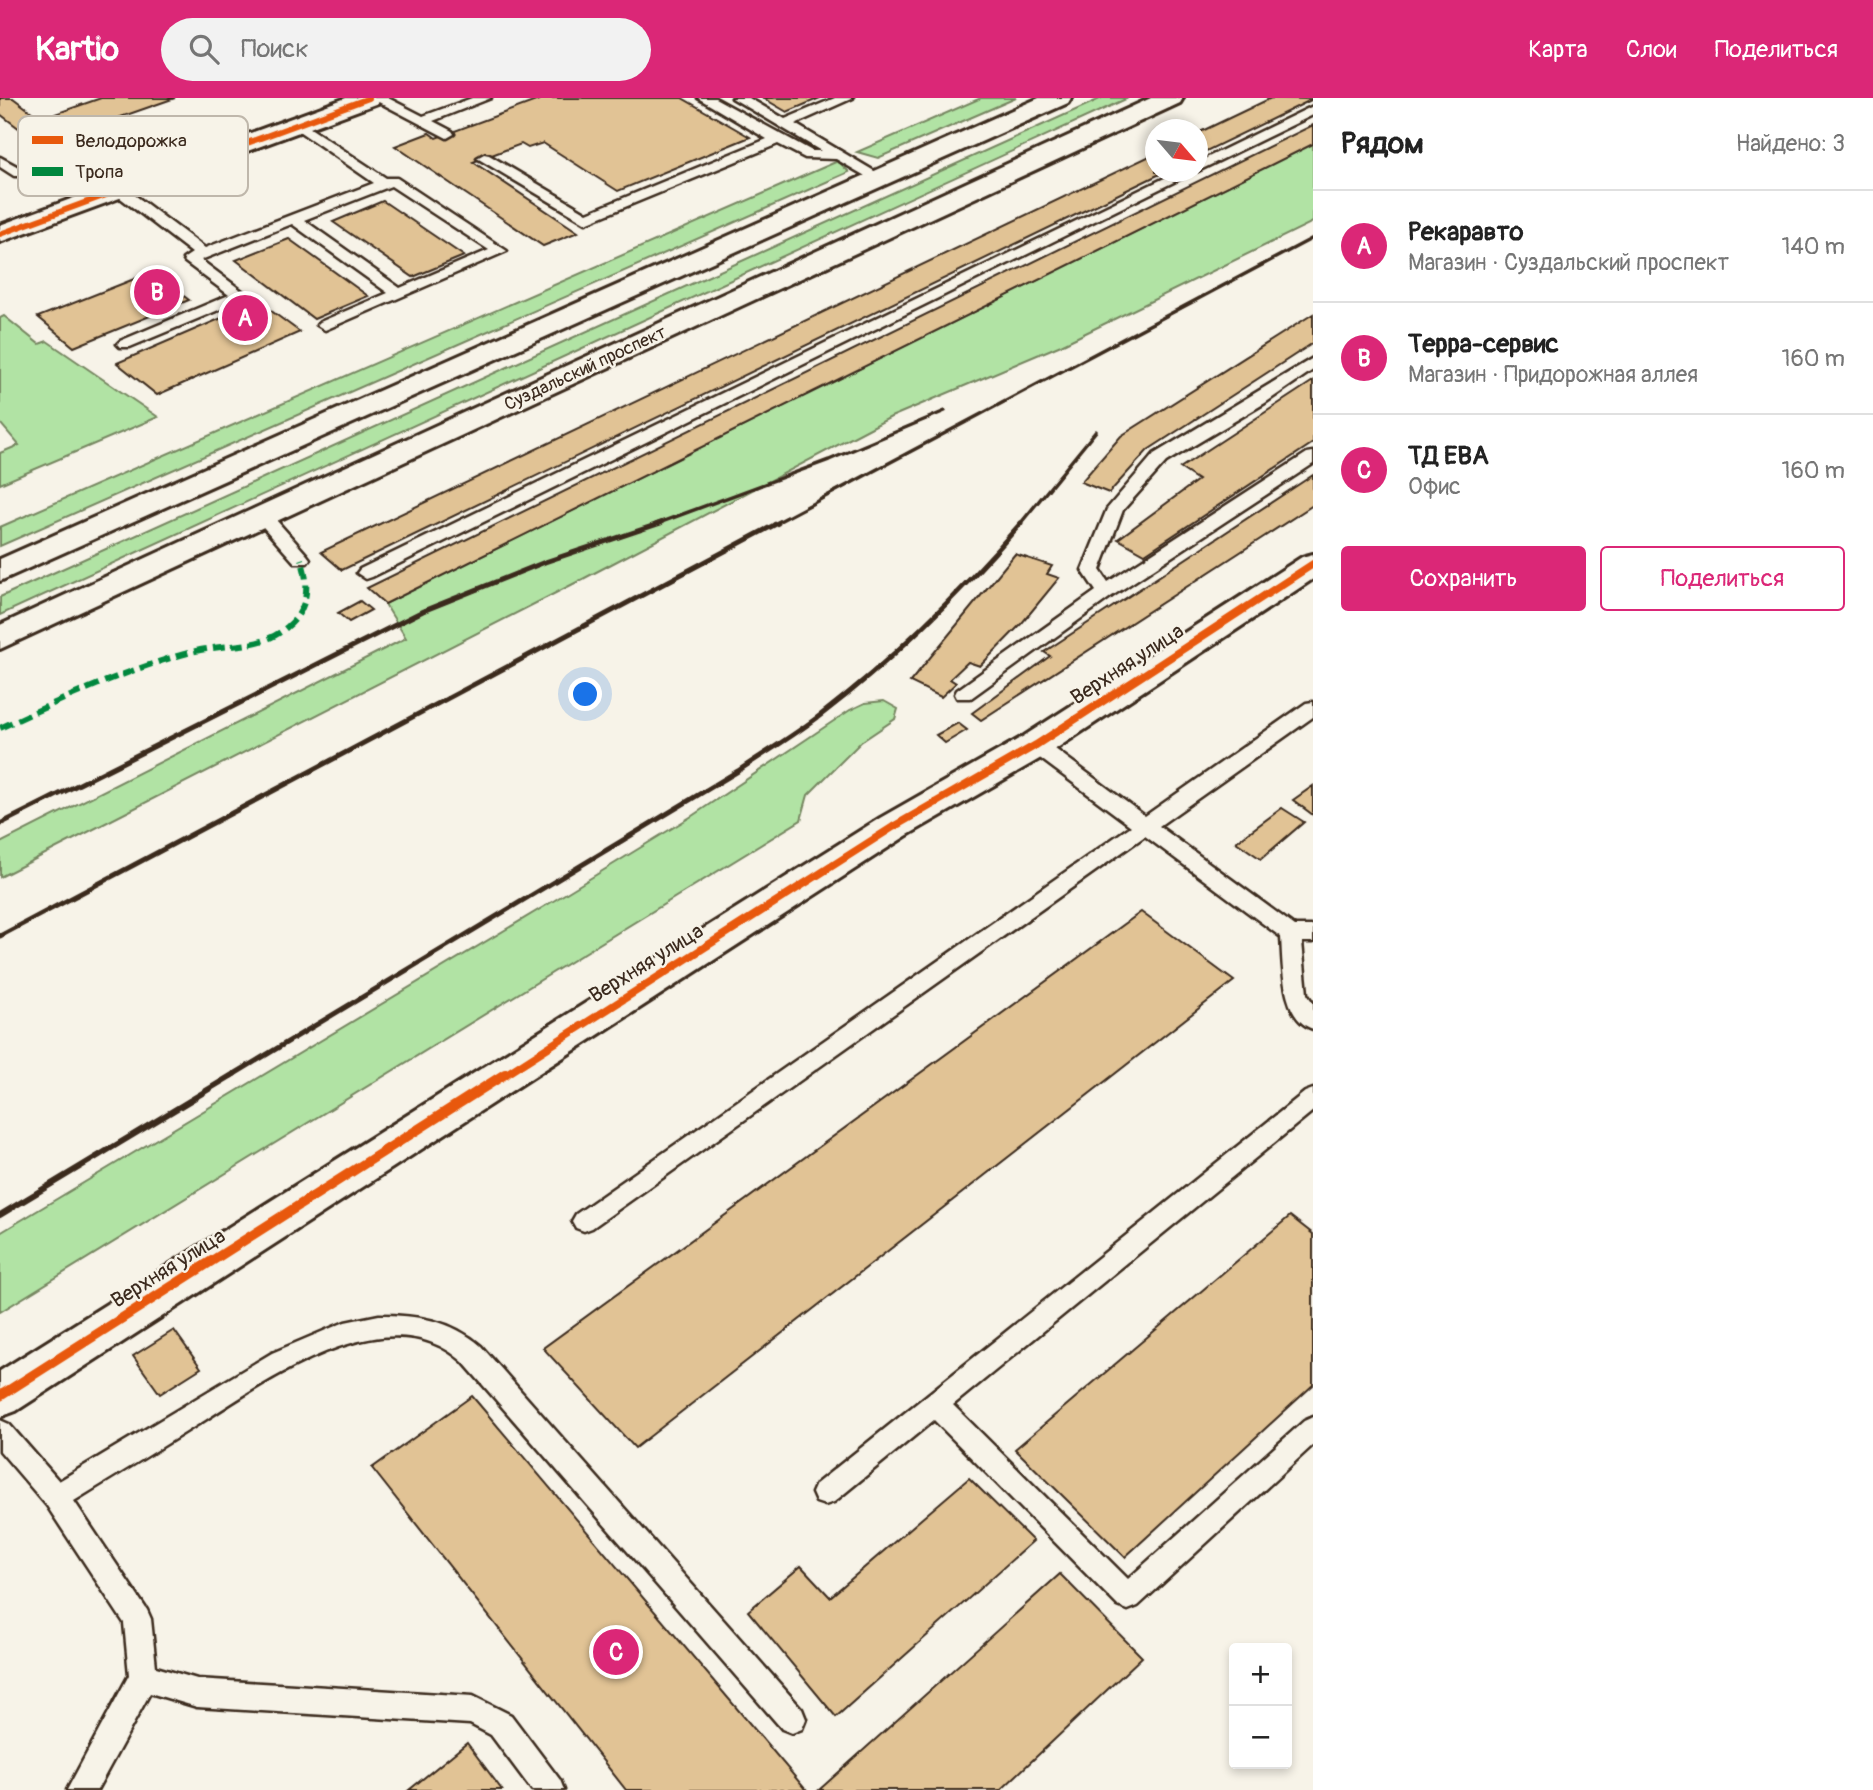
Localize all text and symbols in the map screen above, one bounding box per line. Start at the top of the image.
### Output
search box [161,18,651,81]
text: Kartio [35,29,119,70]
icon: search [185,30,223,68]
text: Поиск [241,33,309,65]
text: Карта [1528,35,1588,64]
text: Слои [1626,35,1677,64]
text: Поделиться [1715,35,1838,64]
legend [18,116,248,196]
north arrow [1145,119,1208,182]
text: Рядом [1341,125,1424,162]
text: Велодорожка [75,129,187,153]
text: Найдено: 3 [1736,129,1845,158]
text: Тропа [75,160,123,184]
text: Рекаравто [1408,216,1523,248]
text: A [1357,232,1371,261]
text: 140 m [1782,232,1845,261]
text: Магазин · Суздальский проспект [1408,248,1729,277]
pin: B [134,266,180,318]
pin: A [222,292,268,344]
street label: Суздальский проспект [501,321,670,416]
text: Терра-сервис [1408,328,1559,360]
text: B [1357,344,1371,373]
text: 160 m [1781,344,1845,373]
text: Магазин · Придорожная аллея [1408,360,1698,389]
text: ТД ЕВА [1408,440,1489,472]
text: C [1357,456,1371,485]
text: 160 m [1781,456,1845,485]
text: Офис [1408,472,1461,501]
button: Сохранить [1341,546,1586,611]
button: Поделиться [1600,546,1845,611]
street label: Верхняя улица [1066,618,1189,711]
your location [568,677,602,711]
street label: Верхняя улица [584,918,708,1009]
street label: Верхняя улица [106,1223,230,1314]
pin: C [593,1626,639,1678]
map controls [1229,1643,1292,1769]
button: + [1229,1643,1292,1706]
button: − [1229,1706,1292,1769]

